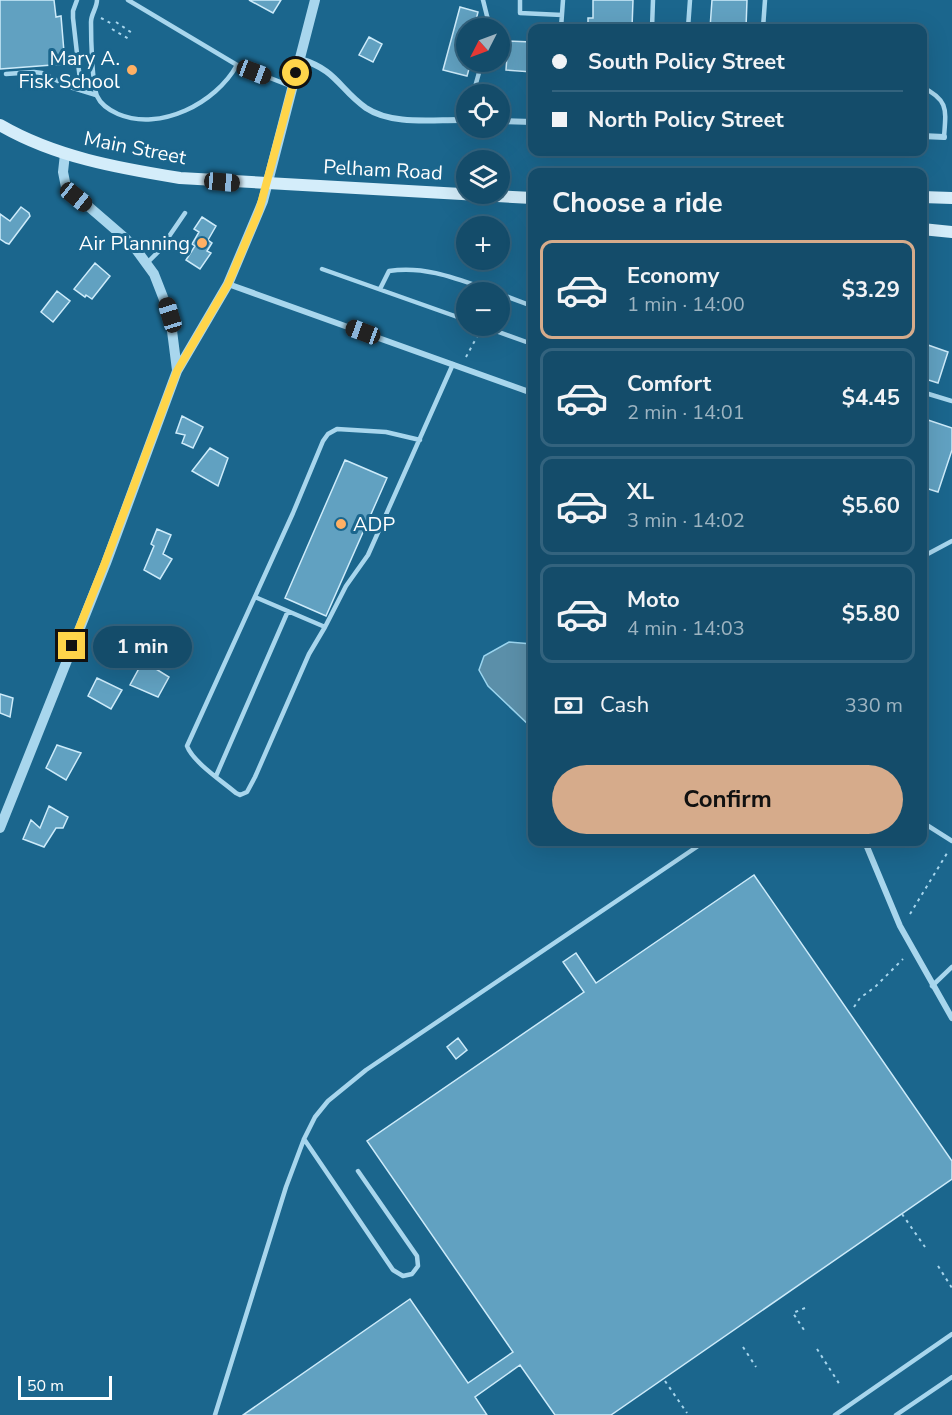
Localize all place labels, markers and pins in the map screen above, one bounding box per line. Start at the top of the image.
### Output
place label: Mary A. Fisk School [19,45,120,95]
marker: Mary A. Fisk School [125,63,139,77]
place label: Air Planning [79,230,190,257]
marker: Air Planning [195,236,209,250]
place label: ADP [353,511,395,538]
marker: ADP [334,517,348,531]

